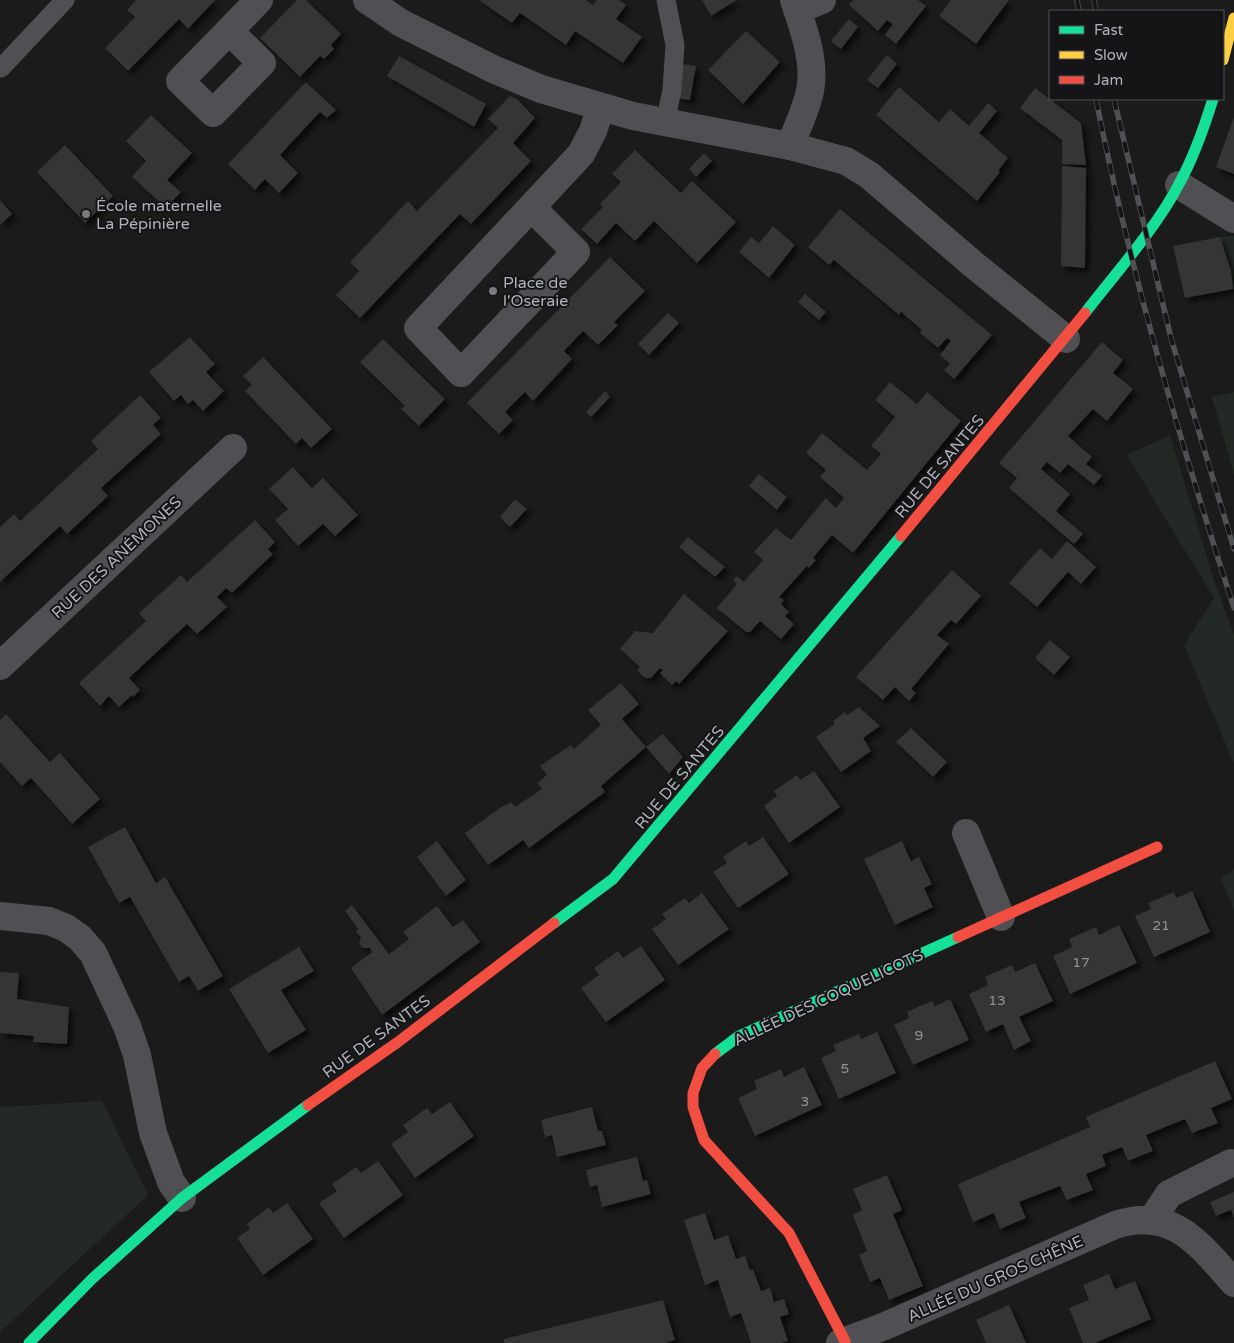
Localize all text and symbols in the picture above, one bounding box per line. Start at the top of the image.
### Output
legend [1049,10,1224,100]
text: Fast [1094,21,1124,39]
text: Slow [1094,46,1128,64]
text: Jam [1094,71,1123,89]
place label: École maternelle La Pépinière [96,196,222,234]
marker: École maternelle La Pépinière [80,208,92,220]
place label: Place de l'Oseraie [503,273,568,311]
marker: Place de l'Oseraie [487,285,499,297]
street label: RUE DE SANTES [891,411,989,522]
street label: RUE DES ANÉMONES [48,492,186,623]
street label: RUE DE SANTES [631,722,729,833]
house number: 21 [1152,917,1170,934]
street label: ALLÉE DES COQUELICOTS [730,945,927,1051]
house number: 17 [1072,954,1090,971]
street label: RUE DE SANTES [319,991,435,1083]
house number: 13 [988,992,1006,1009]
house number: 9 [915,1027,923,1044]
house number: 5 [841,1060,849,1077]
house number: 3 [801,1093,809,1110]
street label: ALLÉE DU GROS CHÊNE [904,1231,1086,1327]

